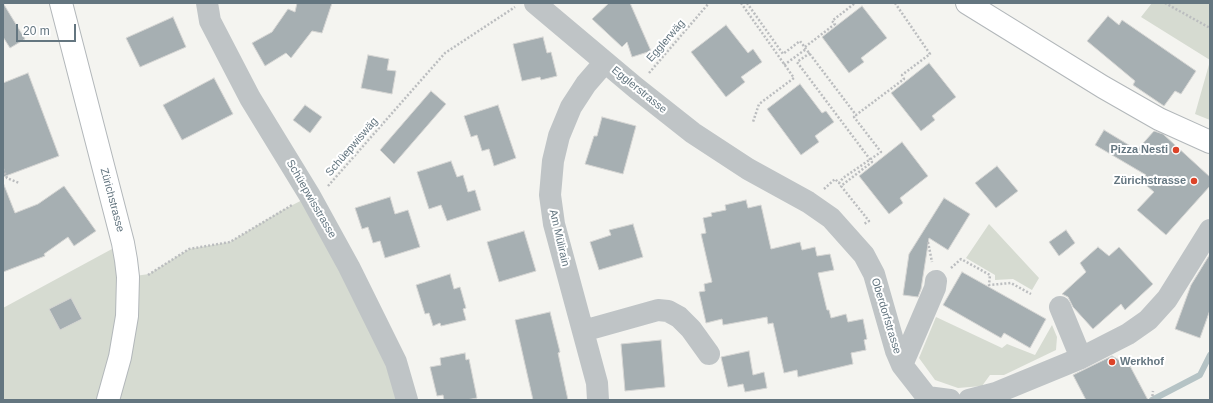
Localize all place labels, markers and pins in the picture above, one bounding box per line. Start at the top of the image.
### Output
place label: Pizza Nesti [1111,143,1168,157]
marker: Pizza Nesti [1171,145,1181,155]
place label: Zürichstrasse [1114,174,1186,188]
marker: Zürichstrasse [1189,176,1199,186]
place label: Werkhof [1120,355,1164,369]
marker: Werkhof [1107,357,1117,367]

